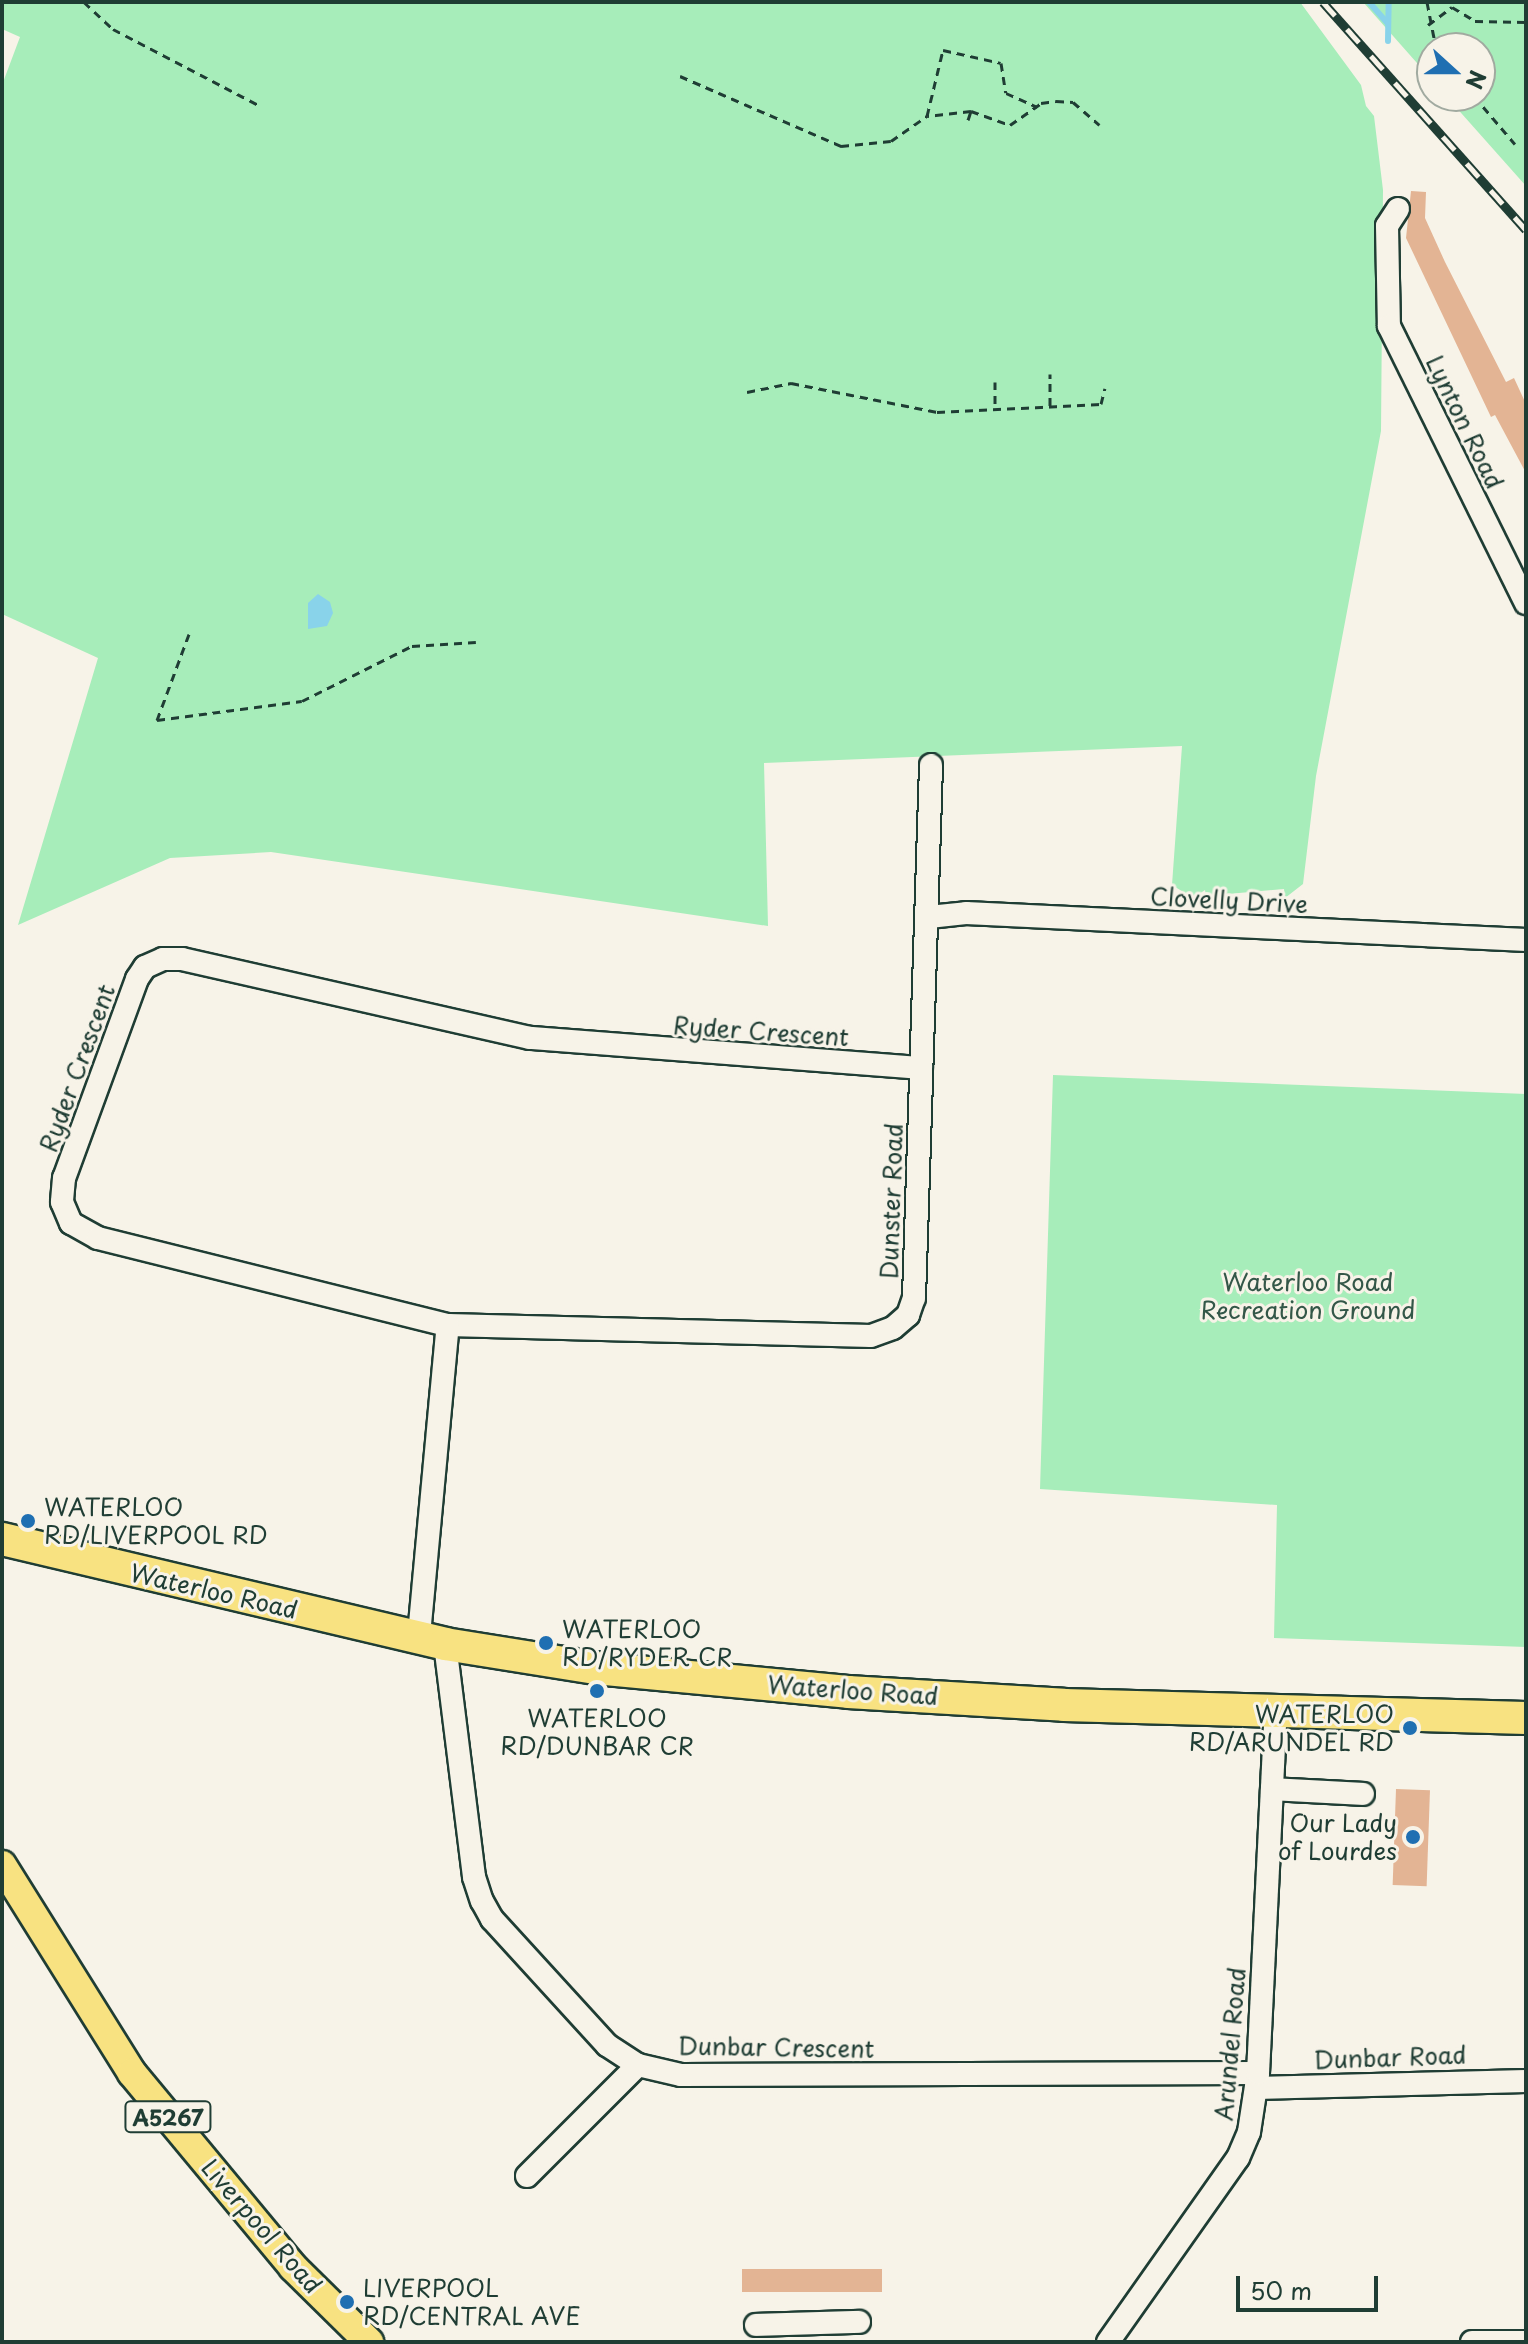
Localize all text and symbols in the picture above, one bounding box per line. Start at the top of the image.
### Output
north arrow [1416,32,1496,112]
text: N [1458,66,1496,94]
street label: Lynton Road [1420,351,1510,493]
street label: Clovelly Drive [1149,881,1309,919]
street label: Ryder Crescent [33,980,121,1156]
street label: Ryder Crescent [672,1010,850,1052]
street label: Dunster Road [874,1121,908,1281]
park label: Waterloo Road Recreation Ground [1200,1268,1416,1324]
place label: WATERLOO RD/LIVERPOOL RD [44,1493,270,1549]
marker: WATERLOO RD/LIVERPOOL RD [19,1512,37,1530]
street label: Waterloo Road [127,1558,301,1624]
place label: WATERLOO RD/RYDER CR [562,1615,733,1671]
marker: WATERLOO RD/RYDER CR [537,1634,555,1652]
street label: Waterloo Road [766,1670,940,1710]
marker: WATERLOO RD/DUNBAR CR [588,1682,606,1700]
place label: WATERLOO RD/ARUNDEL RD [1185,1700,1394,1756]
place label: WATERLOO RD/DUNBAR CR [499,1704,695,1760]
marker: WATERLOO RD/ARUNDEL RD [1401,1719,1419,1737]
place label: Our Lady of Lourdes [1278,1809,1397,1865]
marker: Our Lady of Lourdes [1404,1828,1422,1846]
street label: Arundel Road [1209,1966,1251,2122]
street label: Dunbar Crescent [677,2031,875,2063]
street label: Dunbar Road [1312,2040,1468,2074]
road number: A5267 [124,2099,212,2135]
street label: Liverpool Road [196,2153,328,2299]
scale bar [1240,2260,1382,2310]
text: 50 m [1250,2272,1312,2308]
place label: LIVERPOOL RD/CENTRAL AVE [363,2274,583,2330]
marker: LIVERPOOL RD/CENTRAL AVE [338,2293,356,2311]

